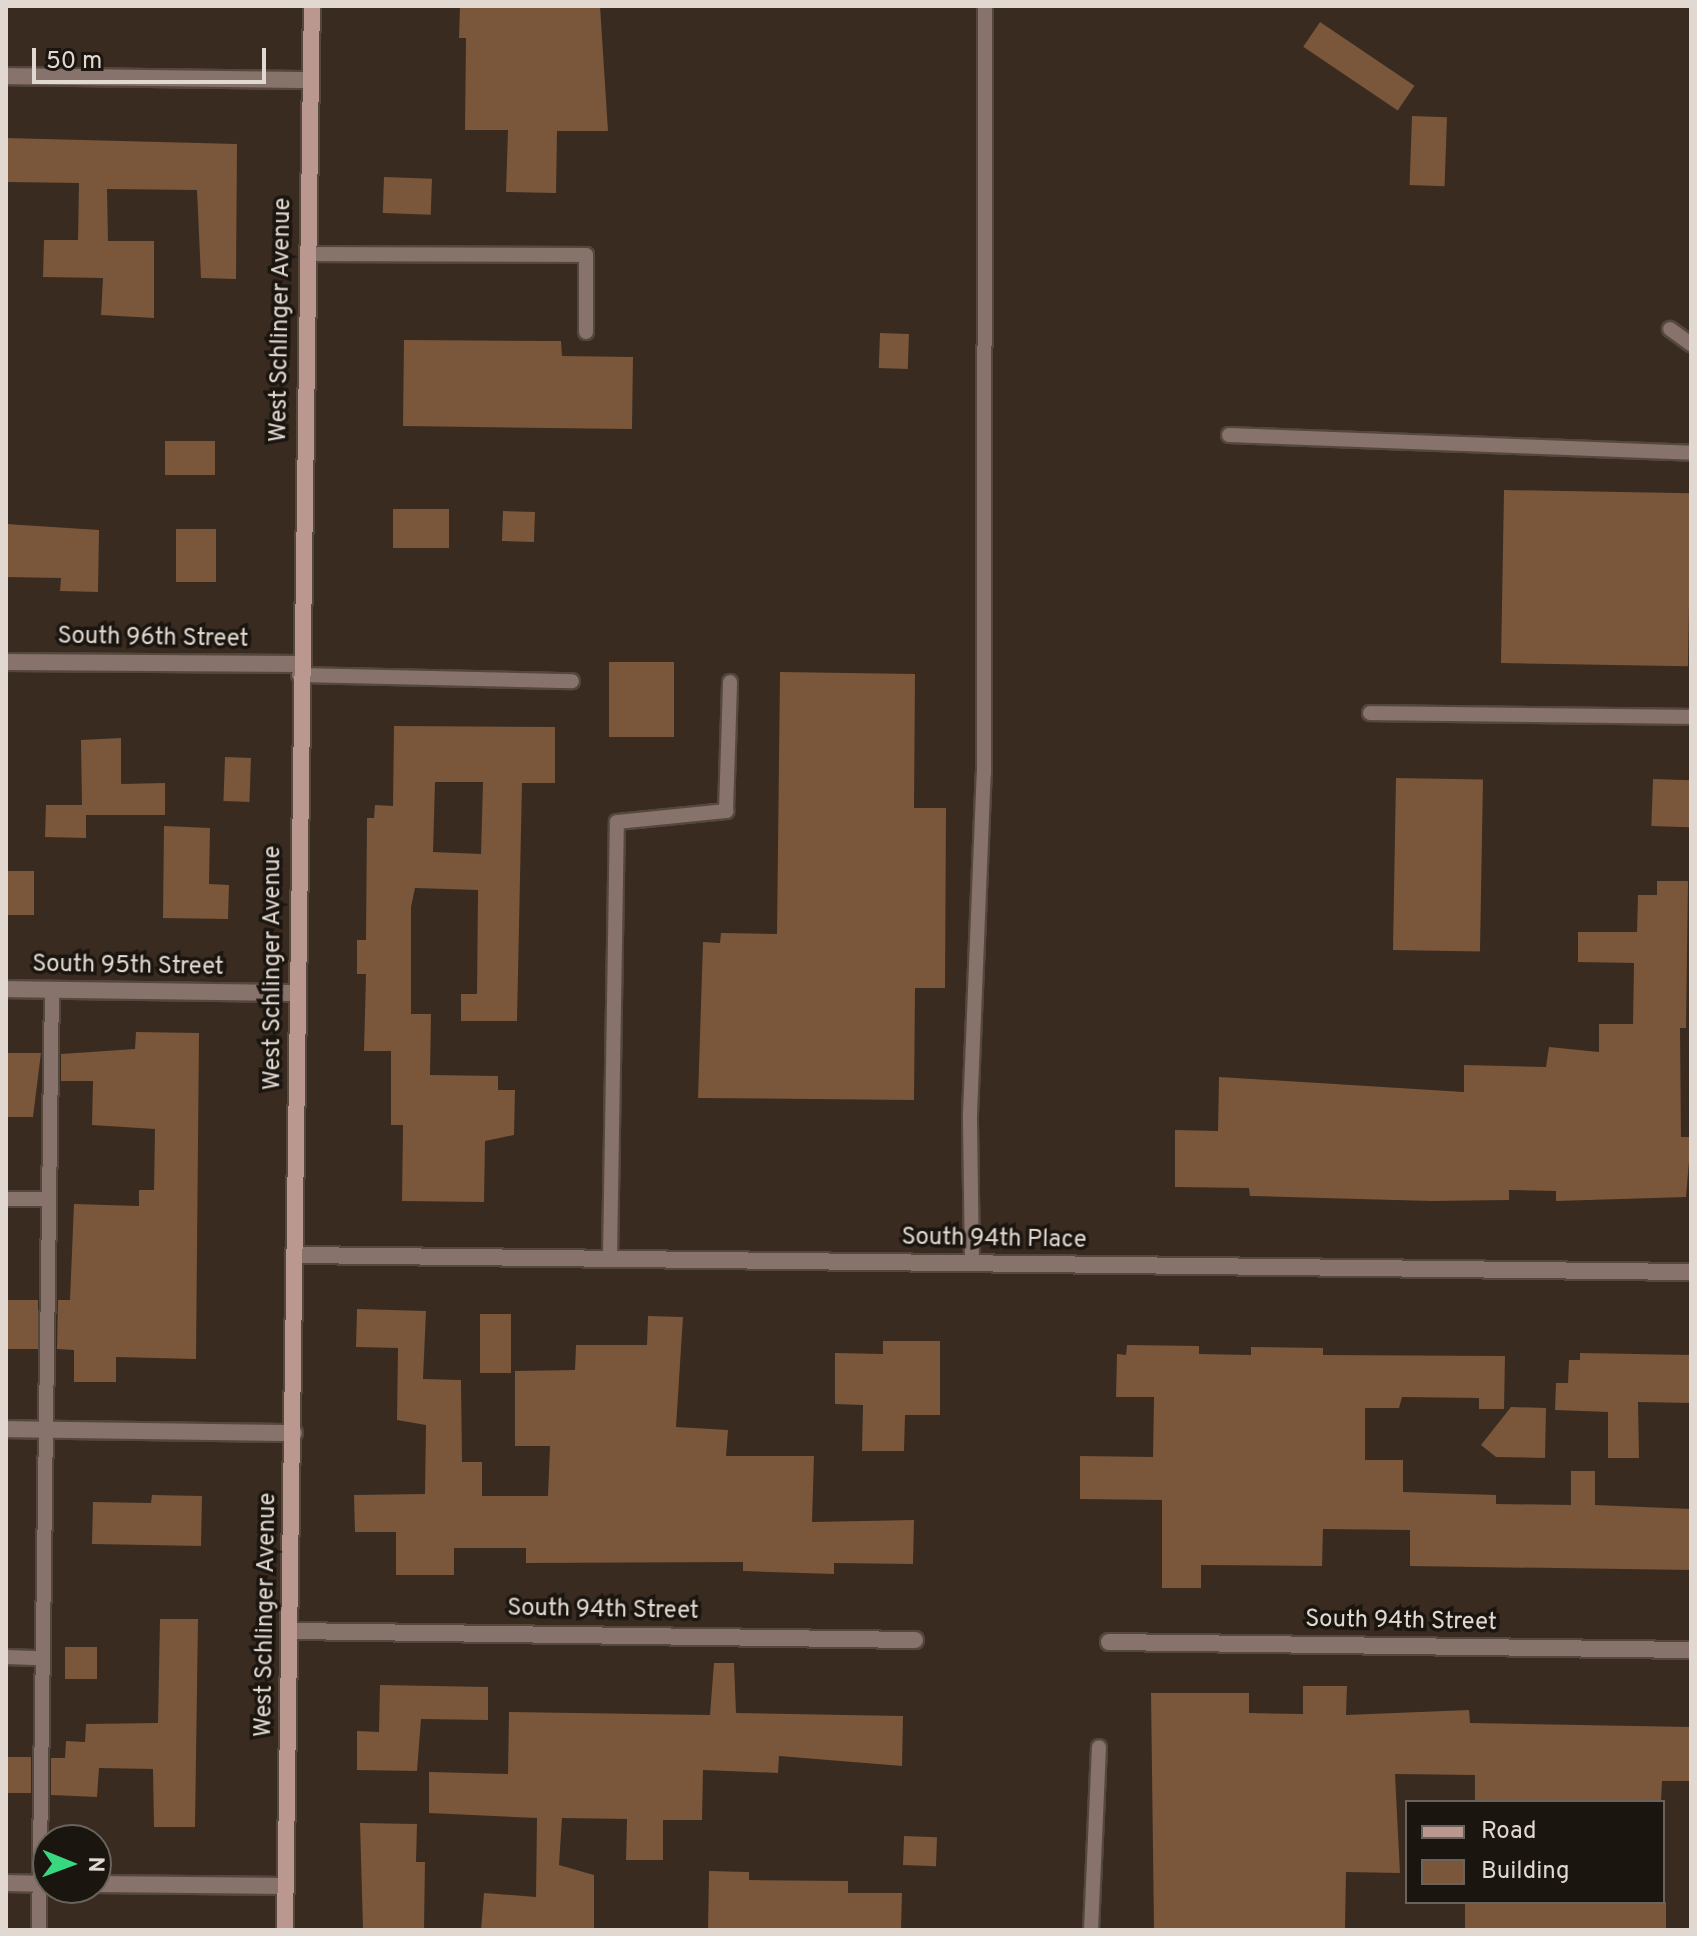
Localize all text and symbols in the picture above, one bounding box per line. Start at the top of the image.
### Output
scale bar [36,32,270,82]
text: 50 m [46,47,102,77]
street label: West Schlinger Avenue [265,197,299,443]
street label: South 96th Street [57,623,249,655]
street label: West Schlinger Avenue [260,845,288,1091]
street label: South 95th Street [32,951,224,983]
street label: South 94th Place [901,1224,1087,1256]
street label: West Schlinger Avenue [250,1492,284,1738]
street label: South 94th Street [507,1595,699,1627]
street label: South 94th Street [1305,1606,1497,1638]
legend [1405,1800,1665,1904]
text: Road [1481,1817,1537,1847]
north arrow [32,1824,112,1904]
text: N [81,1856,108,1873]
text: Building [1481,1857,1570,1887]

